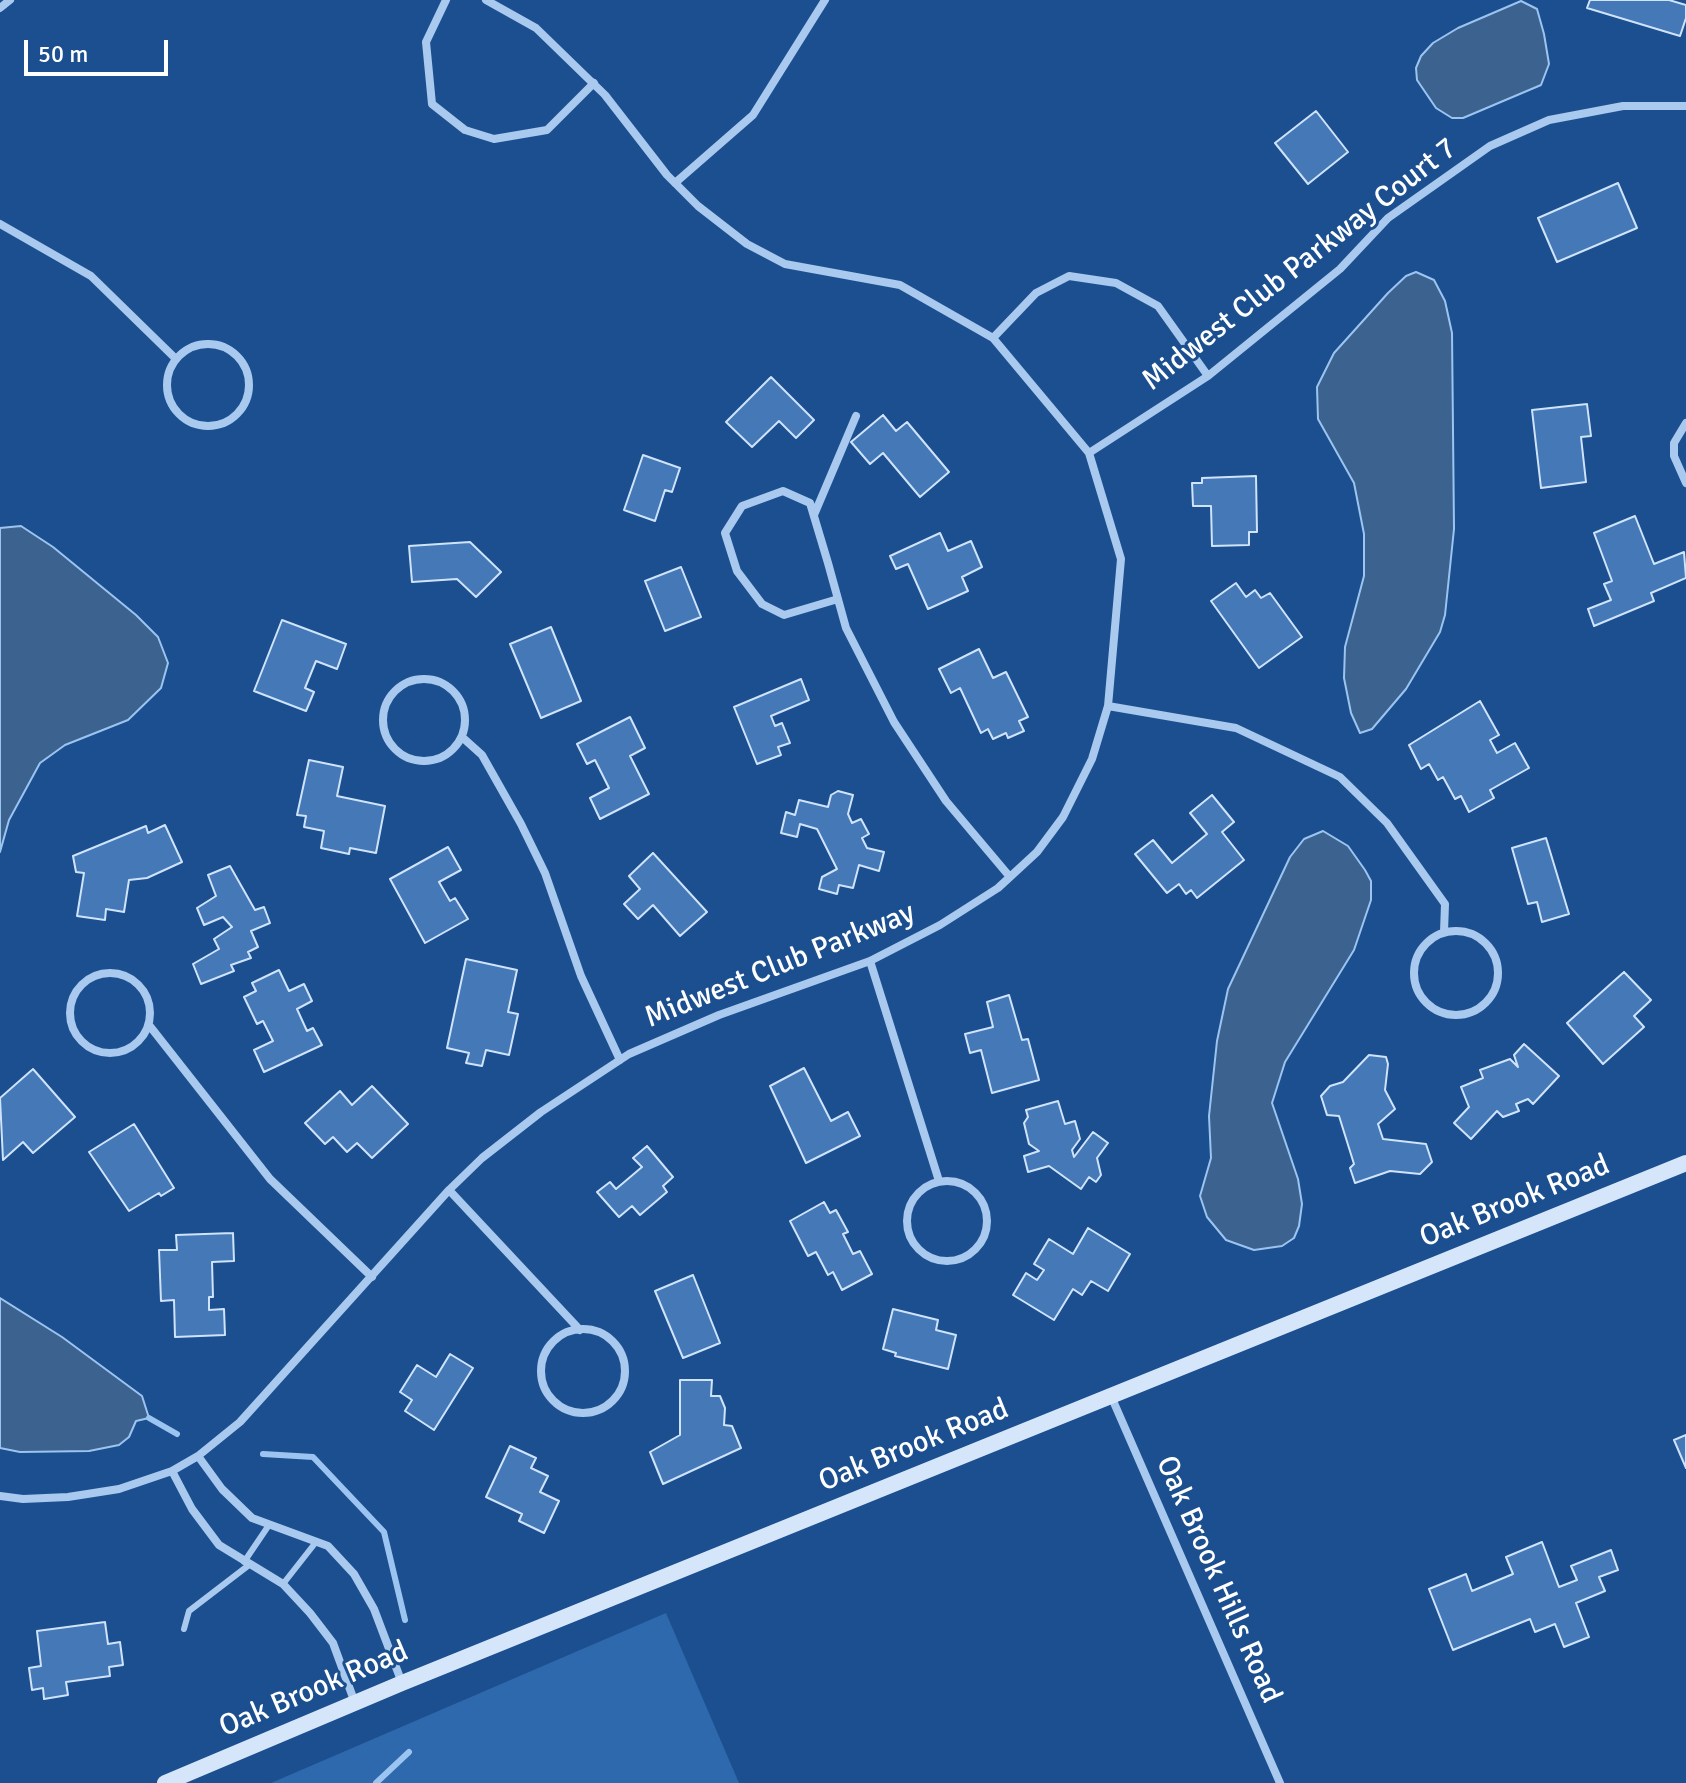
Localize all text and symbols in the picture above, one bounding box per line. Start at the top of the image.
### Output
scale bar [28,24,172,74]
text: 50 m [38,39,88,69]
street label: Midwest Club Parkway Court 7 [1135,131,1465,399]
street label: Midwest Club Parkway [640,895,920,1037]
street label: Oak Brook Road [1415,1148,1615,1256]
street label: Oak Brook Road [814,1392,1014,1500]
street label: Oak Brook Hills Road [1147,1451,1289,1709]
street label: Oak Brook Road [214,1634,414,1746]

